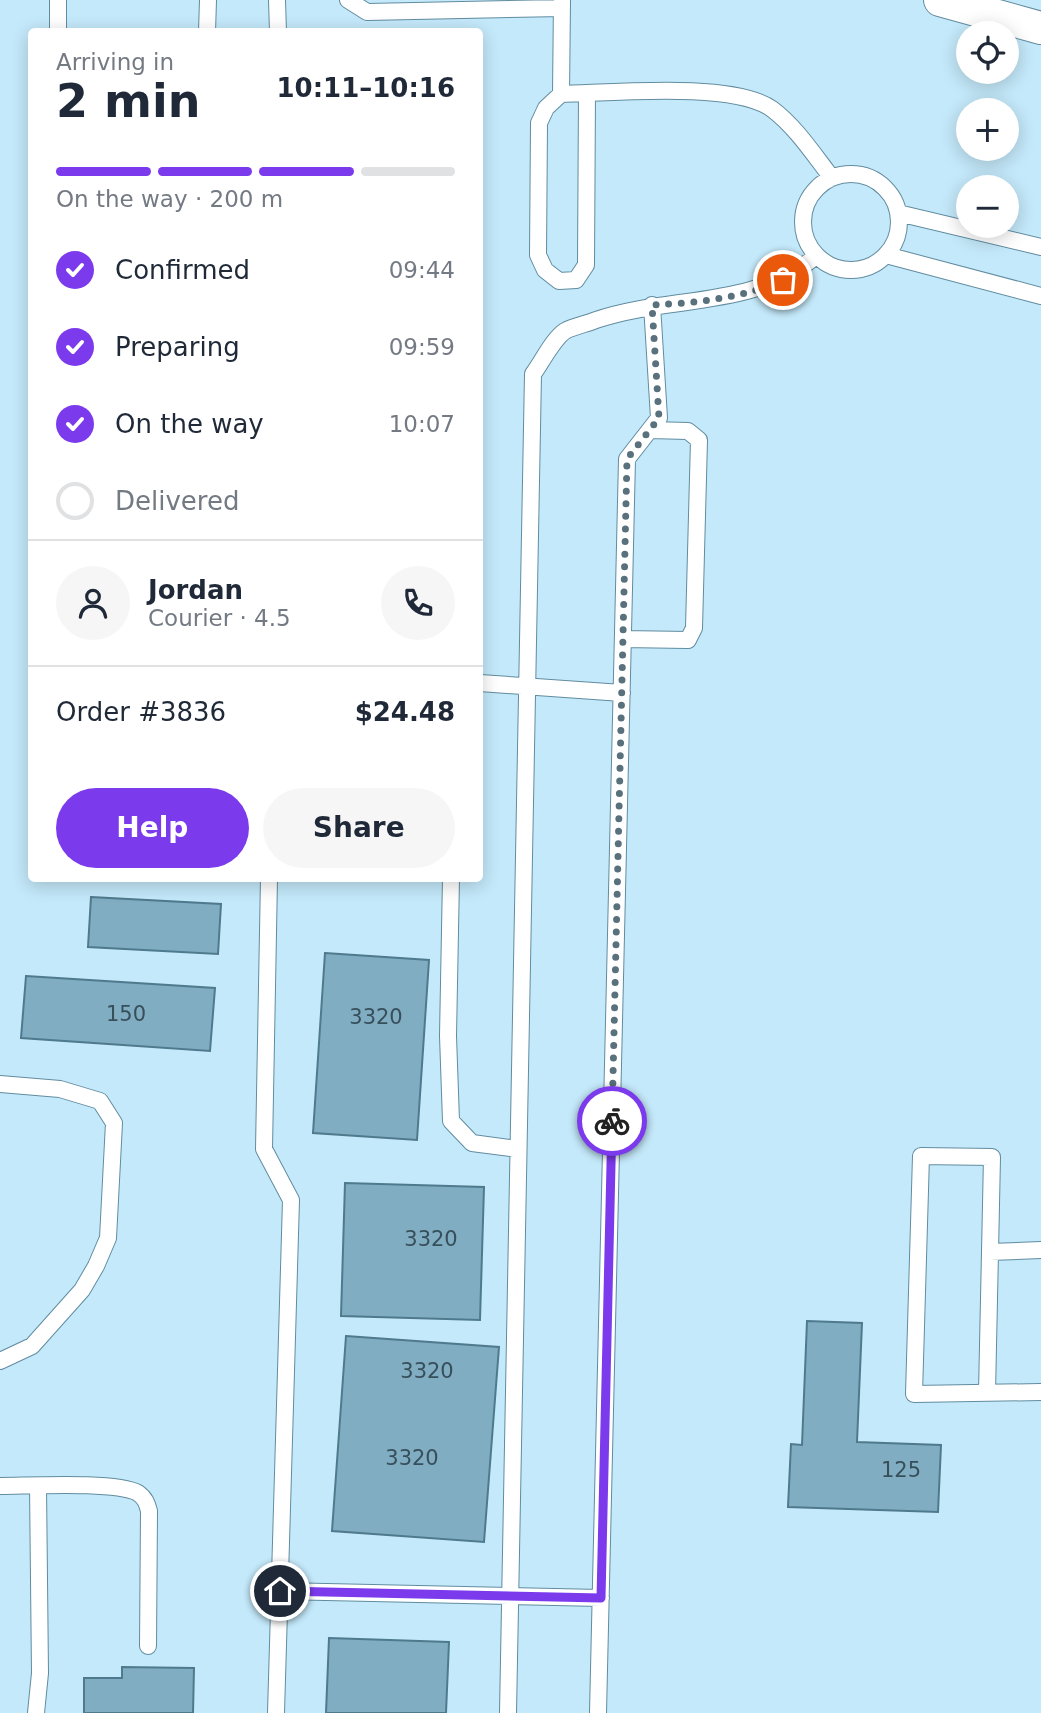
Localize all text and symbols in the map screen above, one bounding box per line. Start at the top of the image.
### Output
map controls [956,21,1019,238]
button: locate [956,21,1019,84]
text: Arriving in [56,49,174,75]
text: 10:11–10:16 [276,73,455,103]
text: 2 min [56,74,200,128]
button: + [956,98,1019,161]
button: − [956,175,1019,238]
text: On the way · 200 m [56,186,283,212]
pin [753,250,813,310]
icon: check [56,251,94,289]
text: Confirmed [115,255,250,285]
text: 09:44 [389,257,455,283]
icon: bag [764,261,802,299]
icon: check [56,328,94,366]
text: Preparing [115,332,240,362]
text: 09:59 [389,334,455,360]
icon: check [56,405,94,443]
text: On the way [115,409,264,439]
text: 10:07 [389,411,455,437]
text: Delivered [115,486,239,516]
button: person [56,566,130,640]
button: phone [381,566,455,640]
text: Jordan [148,575,243,605]
text: Courier · 4.5 [148,605,291,631]
text: Order #3836 [56,697,226,727]
text: $24.48 [355,697,455,727]
button: Help [56,788,249,868]
button: Share [263,788,455,868]
house number: 150 [106,1002,146,1026]
house number: 3320 [349,1005,403,1029]
courier [577,1086,647,1156]
icon: bike [593,1102,631,1140]
house number: 3320 [404,1227,458,1251]
house number: 3320 [400,1359,454,1383]
house number: 3320 [385,1446,439,1470]
house number: 125 [881,1458,921,1482]
pin [250,1561,310,1621]
icon: home [261,1572,299,1610]

